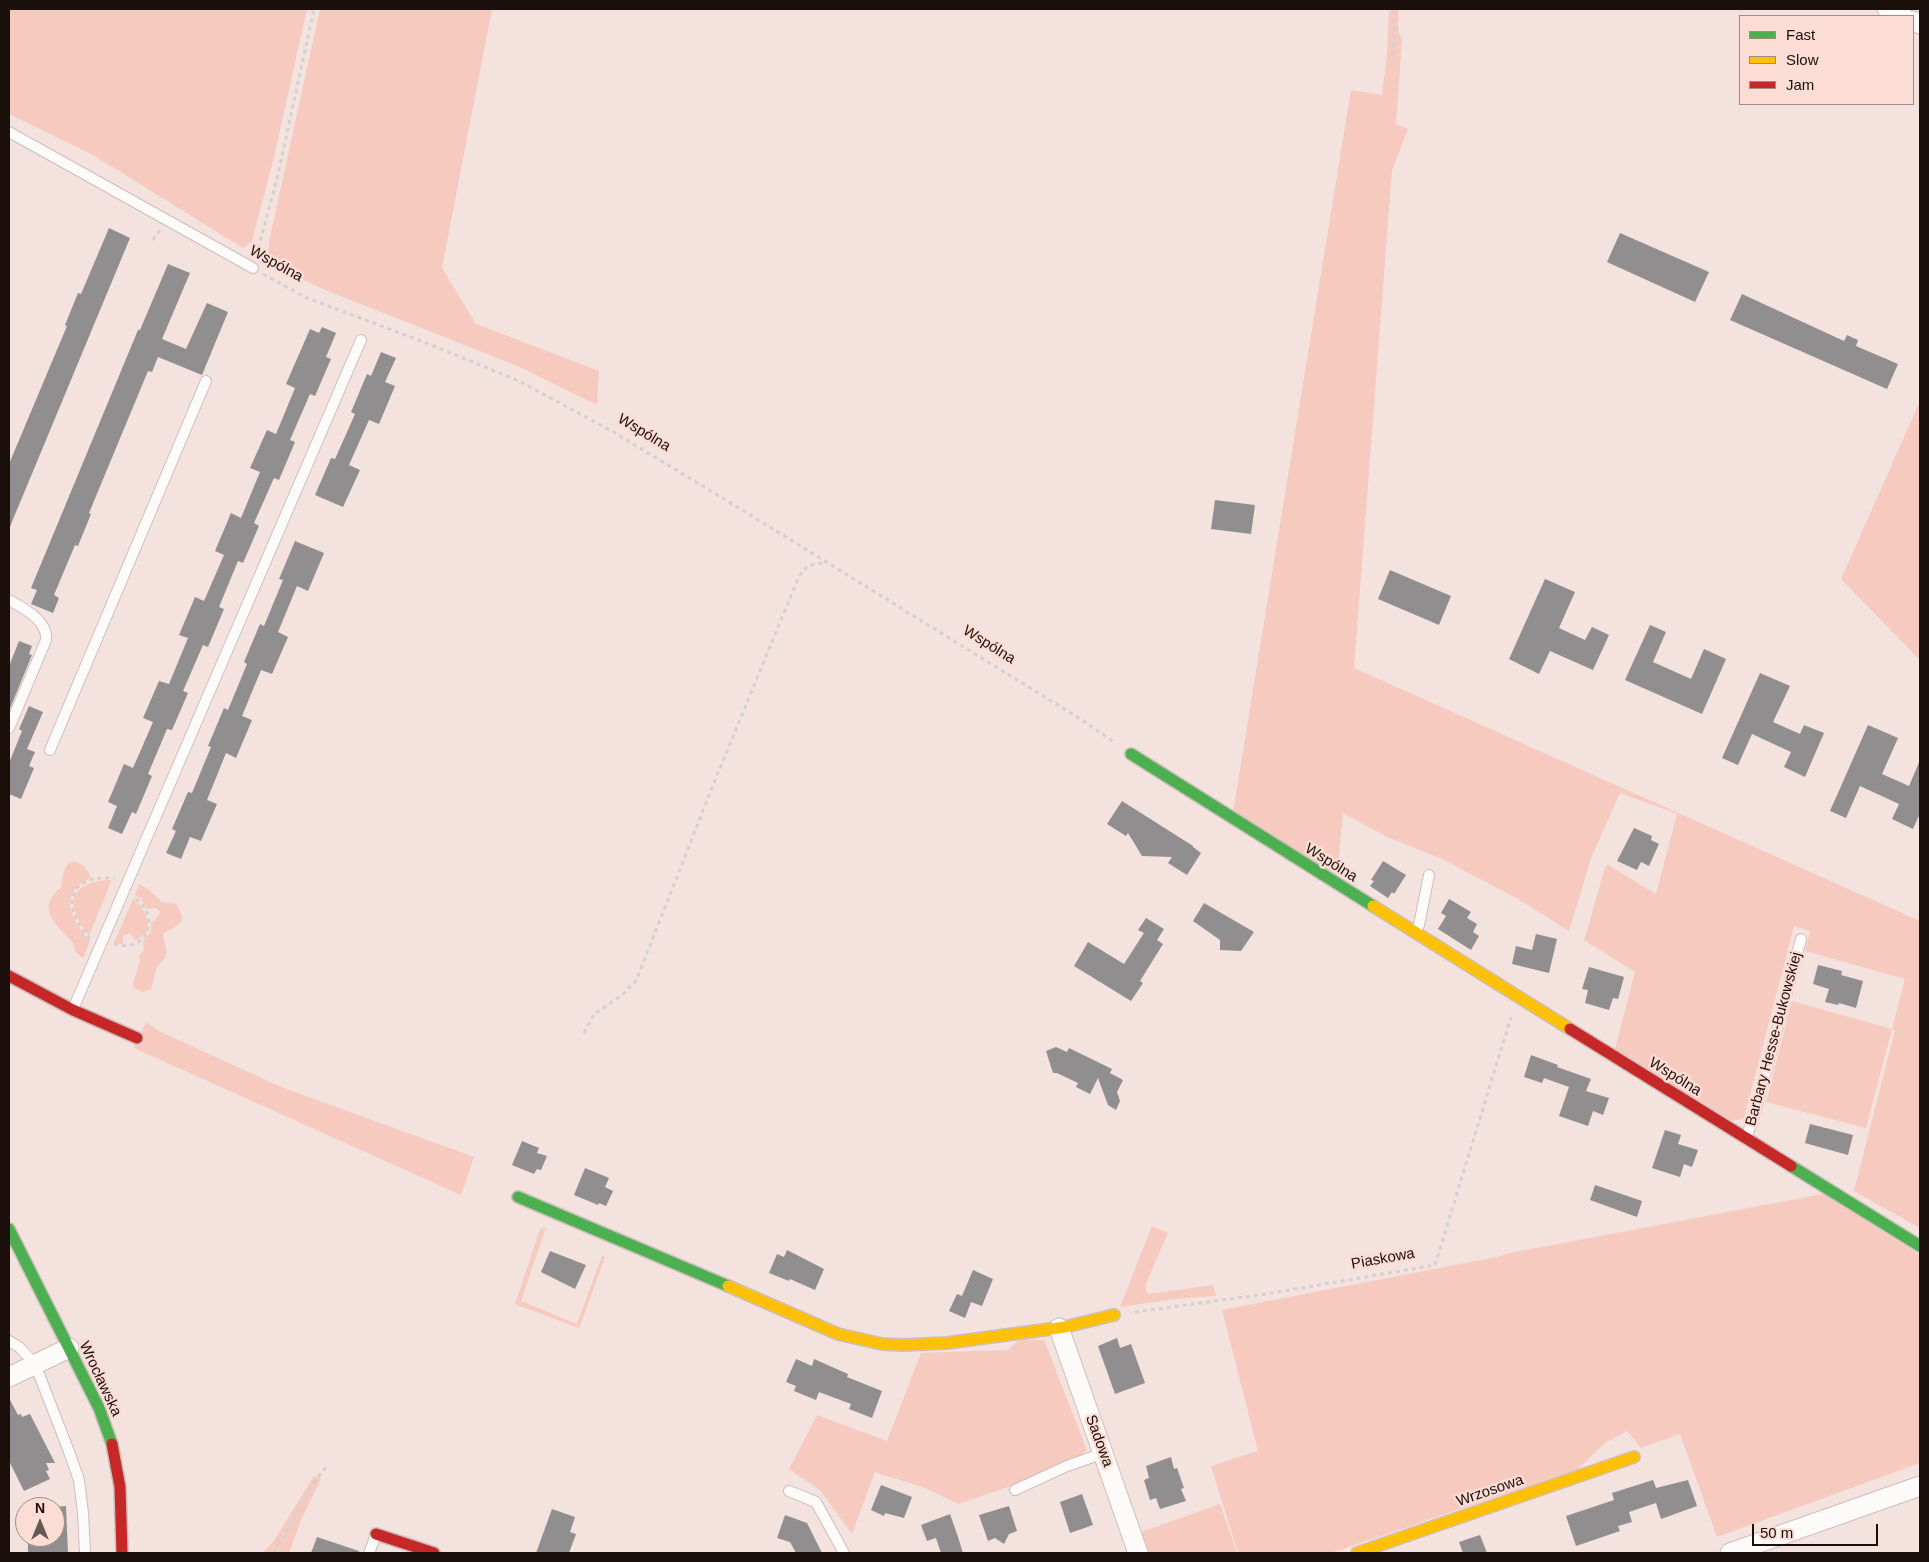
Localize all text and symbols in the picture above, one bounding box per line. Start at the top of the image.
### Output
legend [1739,15,1914,105]
text: Fast [1786,26,1815,43]
text: Slow [1786,51,1819,68]
text: Jam [1786,76,1814,93]
street label: Wspólna [246,242,306,286]
street label: Wspólna [614,410,674,456]
street label: Wspólna [959,622,1019,668]
street label: Wspólna [1301,840,1361,886]
street label: Barbary Hesse-Bukowskiej [1742,950,1806,1128]
street label: Wspólna [1645,1054,1705,1100]
street label: Piaskowa [1350,1245,1416,1273]
street label: Wrocławska [75,1339,125,1419]
street label: Sadowa [1081,1412,1117,1470]
street label: Wrzosowa [1454,1471,1526,1511]
north arrow [15,1497,65,1547]
text: N [35,1500,45,1516]
scale bar [1754,1514,1880,1546]
text: 50 m [1760,1524,1793,1541]

